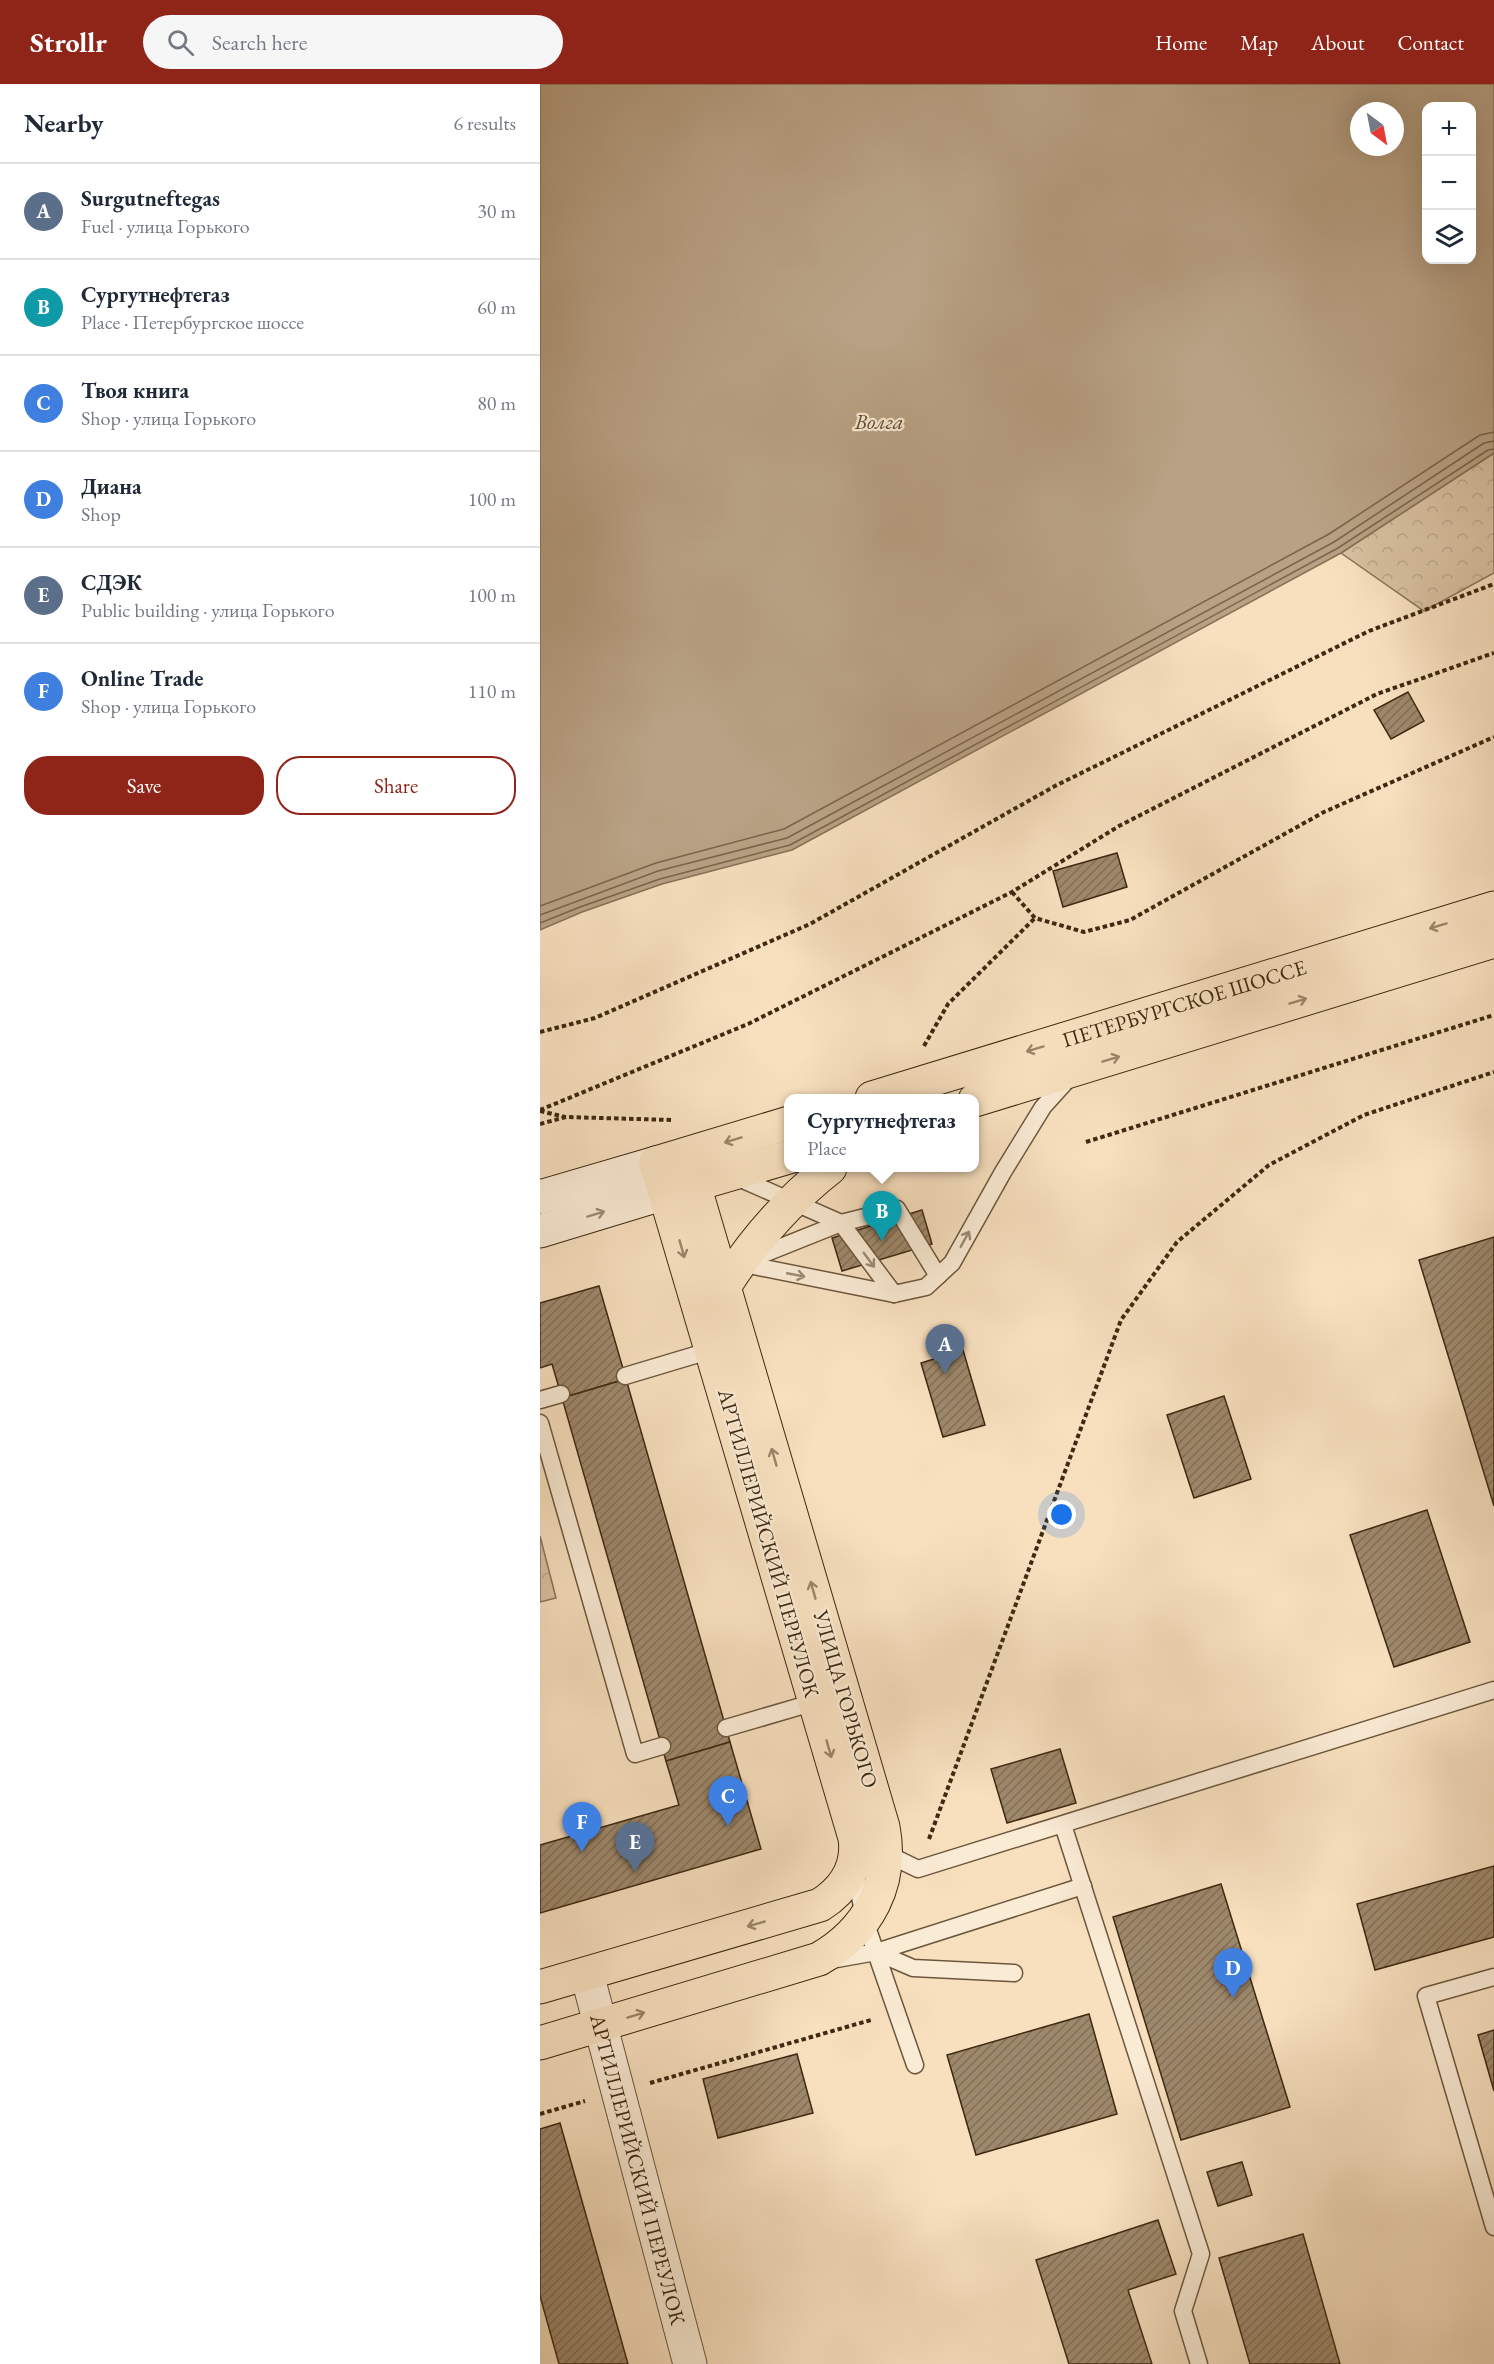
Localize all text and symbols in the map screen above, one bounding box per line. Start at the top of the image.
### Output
search box [143,15,563,69]
text: Strollr [30,24,107,60]
icon: search [164,26,197,59]
text: Search here [212,28,307,57]
text: Home [1155,29,1207,56]
text: Map [1240,29,1278,56]
text: About [1311,29,1364,56]
text: Contact [1397,29,1464,56]
north arrow [1350,102,1404,156]
map controls [1422,102,1476,264]
button: + [1422,102,1476,156]
text: Nearby [24,106,104,140]
text: 6 results [453,110,516,136]
button: − [1422,156,1476,210]
text: Surgutneftegas [81,184,220,213]
text: A [36,198,51,224]
text: 30 m [477,198,516,224]
button: layers [1422,210,1476,264]
text: Fuel · улица Горького [81,213,250,239]
text: Сургутнефтегаз [81,280,230,309]
text: B [37,294,50,320]
text: 60 m [477,294,516,320]
text: Place · Петербургское шоссе [81,309,304,335]
text: Твоя книга [81,376,189,405]
text: C [36,390,51,416]
text: 80 m [477,390,516,416]
text: Shop · улица Горького [81,405,256,431]
water label: Волга [853,407,904,436]
text: Диана [81,472,142,501]
text: D [36,486,51,512]
text: 100 m [468,486,516,512]
text: Shop [81,501,121,527]
text: СДЭК [81,568,142,597]
text: E [38,582,49,608]
text: 100 m [468,582,516,608]
text: Public building · улица Горького [81,597,335,623]
text: Online Trade [81,664,204,693]
text: F [38,678,49,704]
text: 110 m [468,678,516,704]
text: Shop · улица Горького [81,693,256,719]
button: Save [24,756,264,815]
button: Share [276,756,516,815]
one-way arrow [1429,921,1448,932]
street label: ПЕТЕРБУРГСКОЕ ШОССЕ [1058,953,1309,1053]
one-way arrow [1288,995,1307,1006]
one-way arrow [1026,1044,1045,1055]
one-way arrow [1101,1052,1120,1063]
popup [784,1094,979,1172]
text: Сургутнефтегаз [807,1106,956,1135]
one-way arrow [724,1135,743,1146]
text: Place [807,1135,847,1161]
pin: B [862,1192,902,1241]
one-way arrow [586,1208,605,1219]
one-way arrow [960,1231,971,1249]
one-way arrow [677,1240,688,1259]
one-way arrow [862,1252,875,1268]
one-way arrow [786,1270,805,1281]
pin: A [926,1324,964,1374]
street label: АРТИЛЛЕРИЙСКИЙ ПЕРЕУЛОК [712,1384,826,1701]
one-way arrow [768,1448,779,1467]
your location [1047,1500,1076,1529]
one-way arrow [807,1581,818,1600]
street label: УЛИЦА ГОРЬКОГО [807,1606,884,1791]
one-way arrow [824,1739,835,1758]
pin: C [708,1776,747,1826]
pin: F [562,1802,602,1852]
pin: E [616,1822,655,1872]
one-way arrow [747,1919,766,1930]
pin: D [1214,1948,1252,1998]
one-way arrow [626,2009,645,2020]
street label: АРТИЛЛЕРИЙСКИЙ ПЕРЕУЛОК [584,2010,693,2328]

